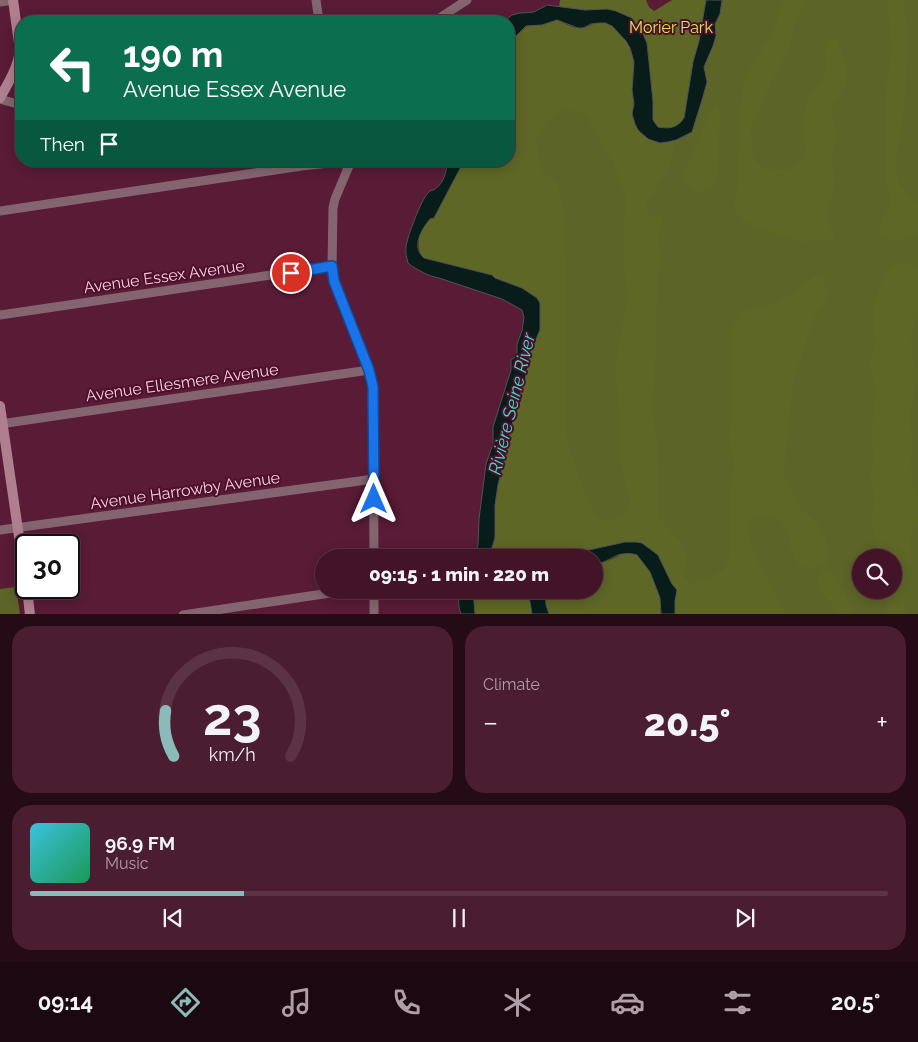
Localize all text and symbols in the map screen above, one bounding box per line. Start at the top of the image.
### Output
park label: Morier Park [629,18,713,37]
text: 190 m [123,34,223,75]
icon: left [40,35,105,100]
text: Avenue Essex Avenue [123,76,346,102]
icon: arrive [95,130,123,158]
text: Then [40,133,85,155]
pin [270,252,312,294]
street label: Avenue Essex Avenue [82,256,246,297]
icon: arrive [277,259,305,287]
water label: Rivière Seine River [484,330,539,477]
street label: Avenue Ellesmere Avenue [85,360,280,405]
street label: Avenue Harrowby Avenue [89,468,281,513]
position arrow [347,472,399,524]
speed limit sign: 30 [15,534,80,599]
map controls [852,549,902,599]
button: search [852,549,902,599]
text: 09:15 · 1 min · 220 m [369,563,549,585]
text: Climate [483,675,540,694]
text: 23 [203,686,262,747]
text: 20.5° [644,700,731,745]
text: − [483,706,498,739]
text: + [876,706,888,739]
text: km/h [209,744,256,765]
text: 96.9 FM [105,832,175,854]
text: Music [105,854,149,873]
icon: previous [159,904,187,932]
icon: pause [445,904,473,932]
icon: next [731,904,759,932]
icon: directions [168,985,203,1020]
icon: music [279,985,314,1020]
icon: phone [389,985,424,1020]
icon: climate [500,985,535,1020]
icon: car [610,985,645,1020]
icon: filters [720,985,755,1020]
text: 09:14 [38,989,93,1015]
text: 20.5° [831,989,880,1015]

